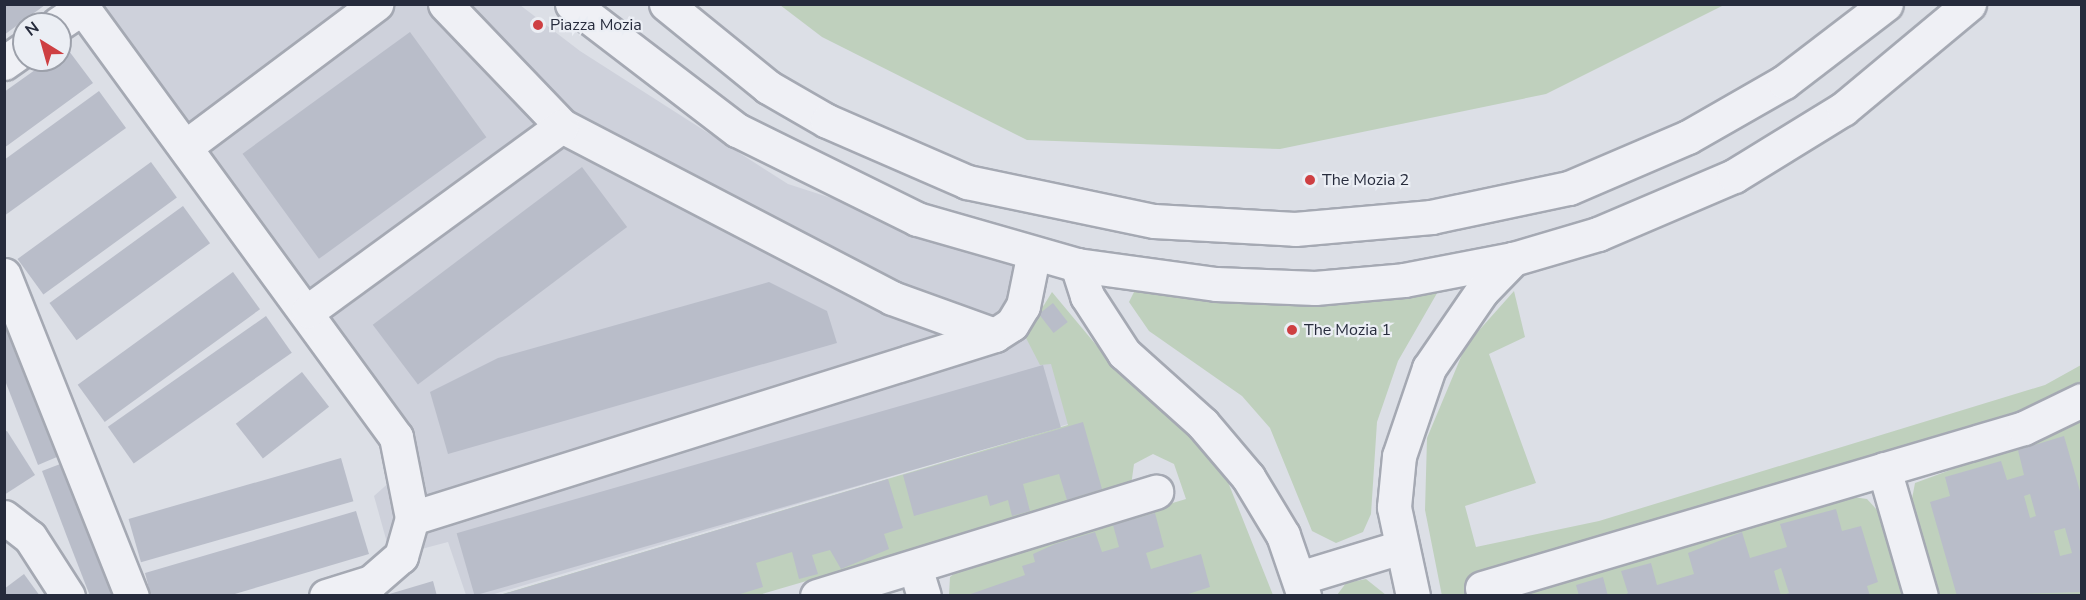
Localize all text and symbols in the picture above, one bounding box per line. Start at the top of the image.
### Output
north arrow [12,12,72,72]
place label: Piazza Mozia [550,15,642,35]
text: N [21,17,44,42]
marker: Piazza Mozia [531,18,545,32]
place label: The Mozia 2 [1322,170,1409,190]
marker: The Mozia 2 [1303,173,1317,187]
place label: The Mozia 1 [1304,320,1391,340]
marker: The Mozia 1 [1285,323,1299,337]

